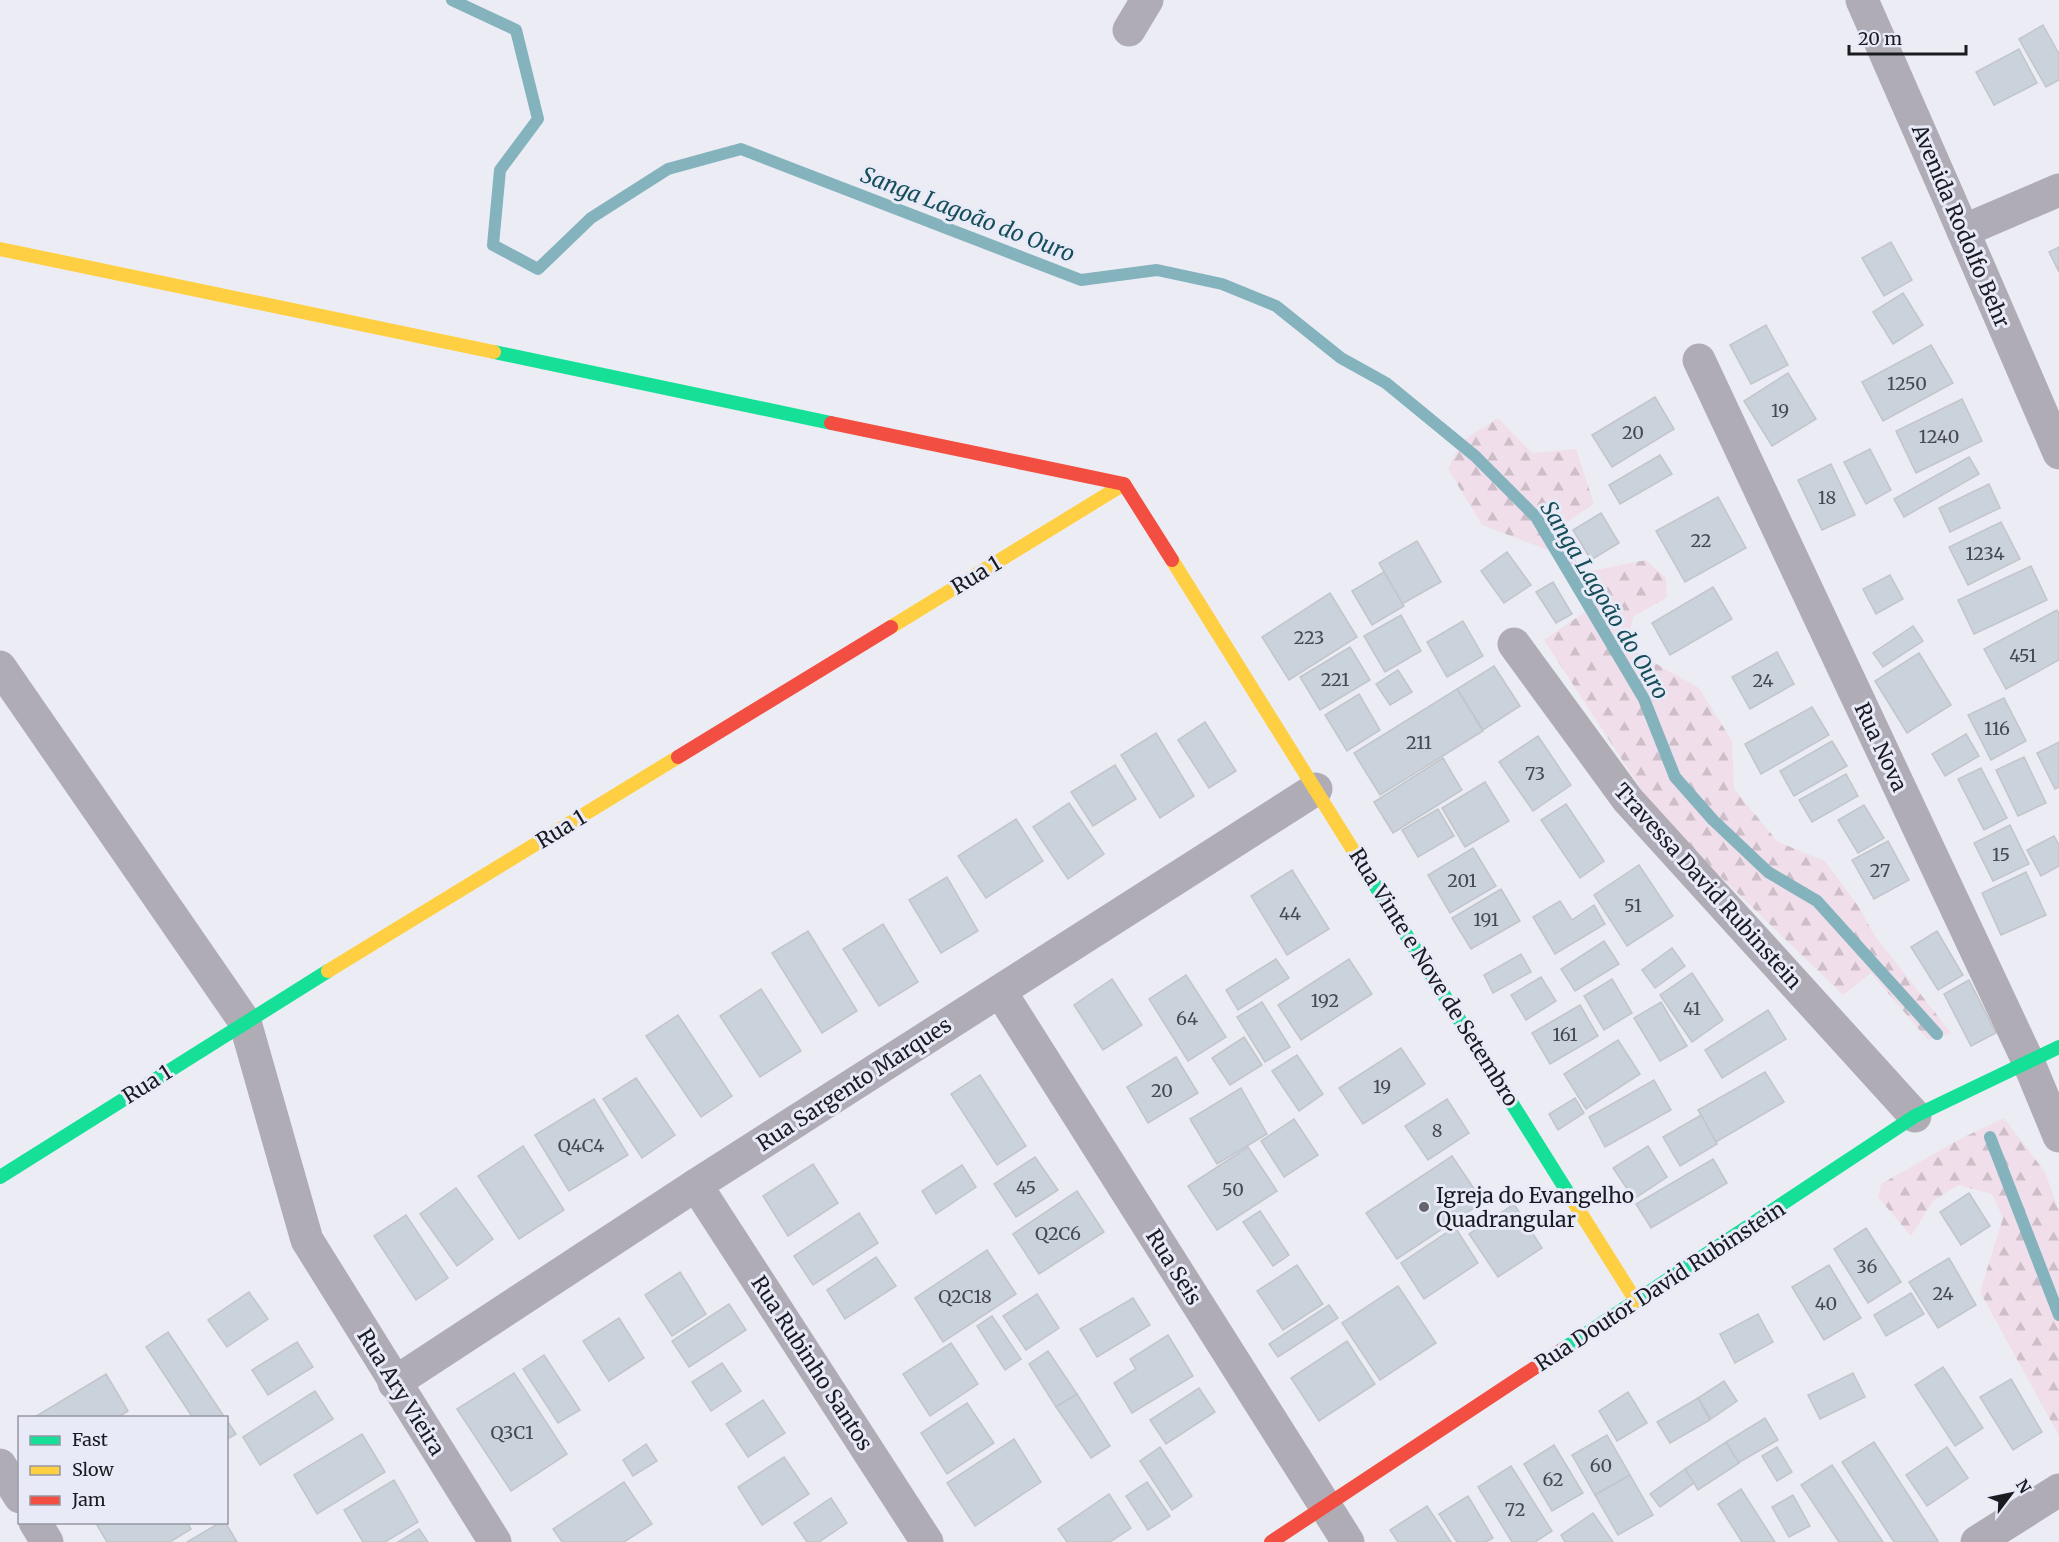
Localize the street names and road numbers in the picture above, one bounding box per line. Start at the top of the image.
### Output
street label: Avenida Rodolfo Behr [1906,119,2016,332]
street label: Rua 1 [946,550,1006,600]
street label: Rua Nova [1849,698,1913,796]
street label: Travessa David Rubinstein [1608,777,1808,995]
street label: Rua 1 [531,804,591,854]
street label: Rua Vinte e Nove de Setembro [1343,843,1525,1111]
street label: Rua Sargento Marques [752,1011,956,1157]
street label: Rua 1 [117,1058,177,1110]
street label: Rua Doutor David Rubinstein [1530,1195,1790,1377]
street label: Rua Seis [1140,1224,1208,1310]
street label: Rua Rubinho Santos [745,1271,879,1455]
street label: Rua Ary Vieira [351,1324,451,1460]

